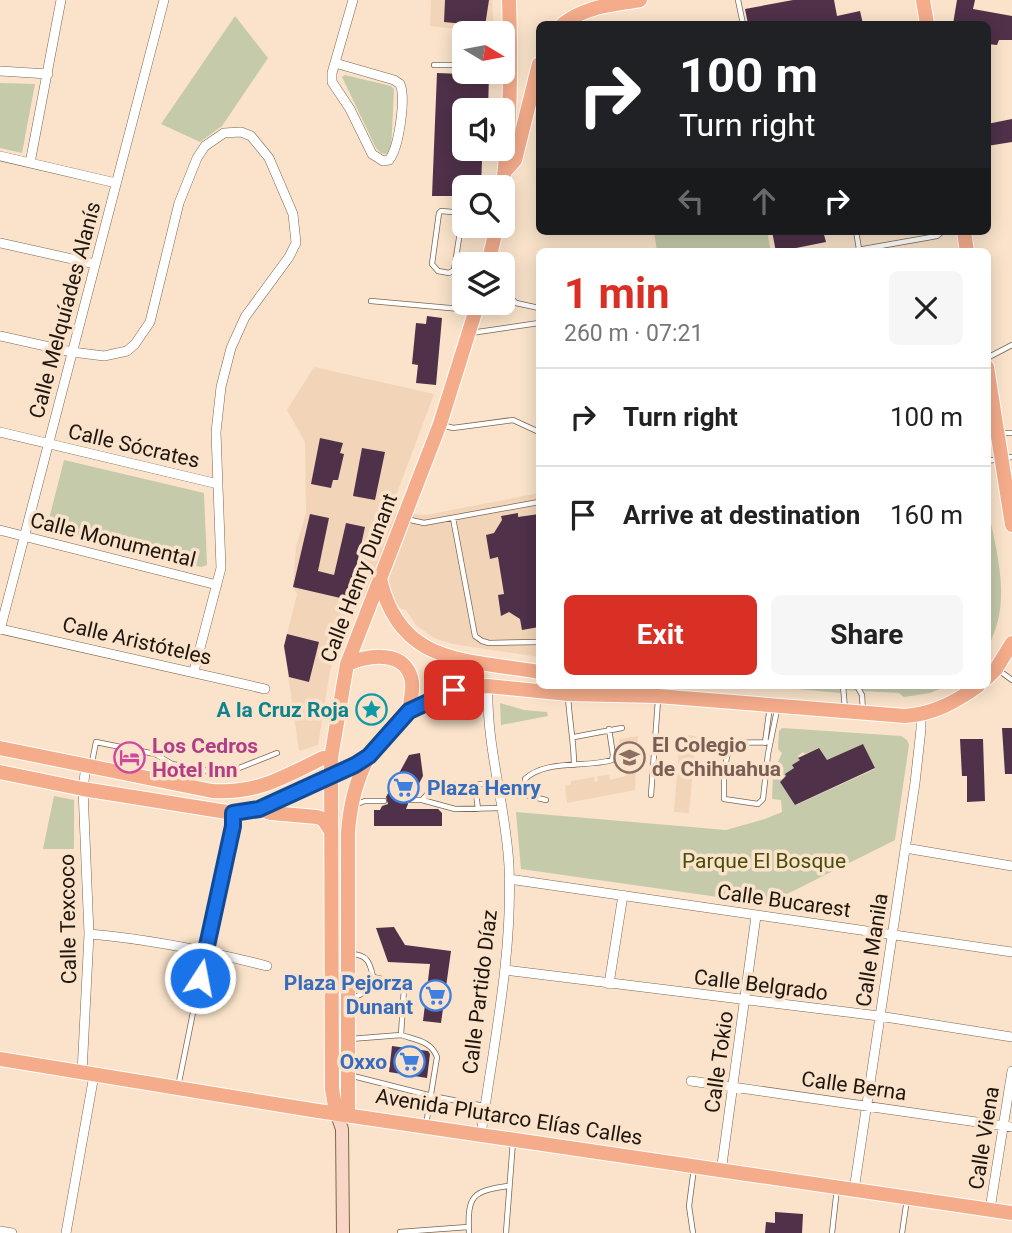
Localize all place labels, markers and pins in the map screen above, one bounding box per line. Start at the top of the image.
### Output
pin [424,660,484,720]
place icon: A la Cruz Roja [355,693,389,727]
place label: A la Cruz Roja [217,698,349,722]
place label: El Colegio de Chihuahua [652,733,781,781]
place label: Los Cedros Hotel Inn [152,734,258,782]
school or university icon: El Colegio de Chihuahua [612,740,646,774]
hotel icon: Los Cedros Hotel Inn [112,741,146,775]
supermarket icon: Plaza Henry [387,771,421,805]
place label: Plaza Henry [427,776,541,800]
place label: Plaza Pejorza Dunant [284,971,413,1019]
supermarket icon: Plaza Pejorza Dunant [419,978,453,1012]
supermarket icon: Oxxo [393,1045,427,1079]
place label: Oxxo [340,1050,387,1074]

